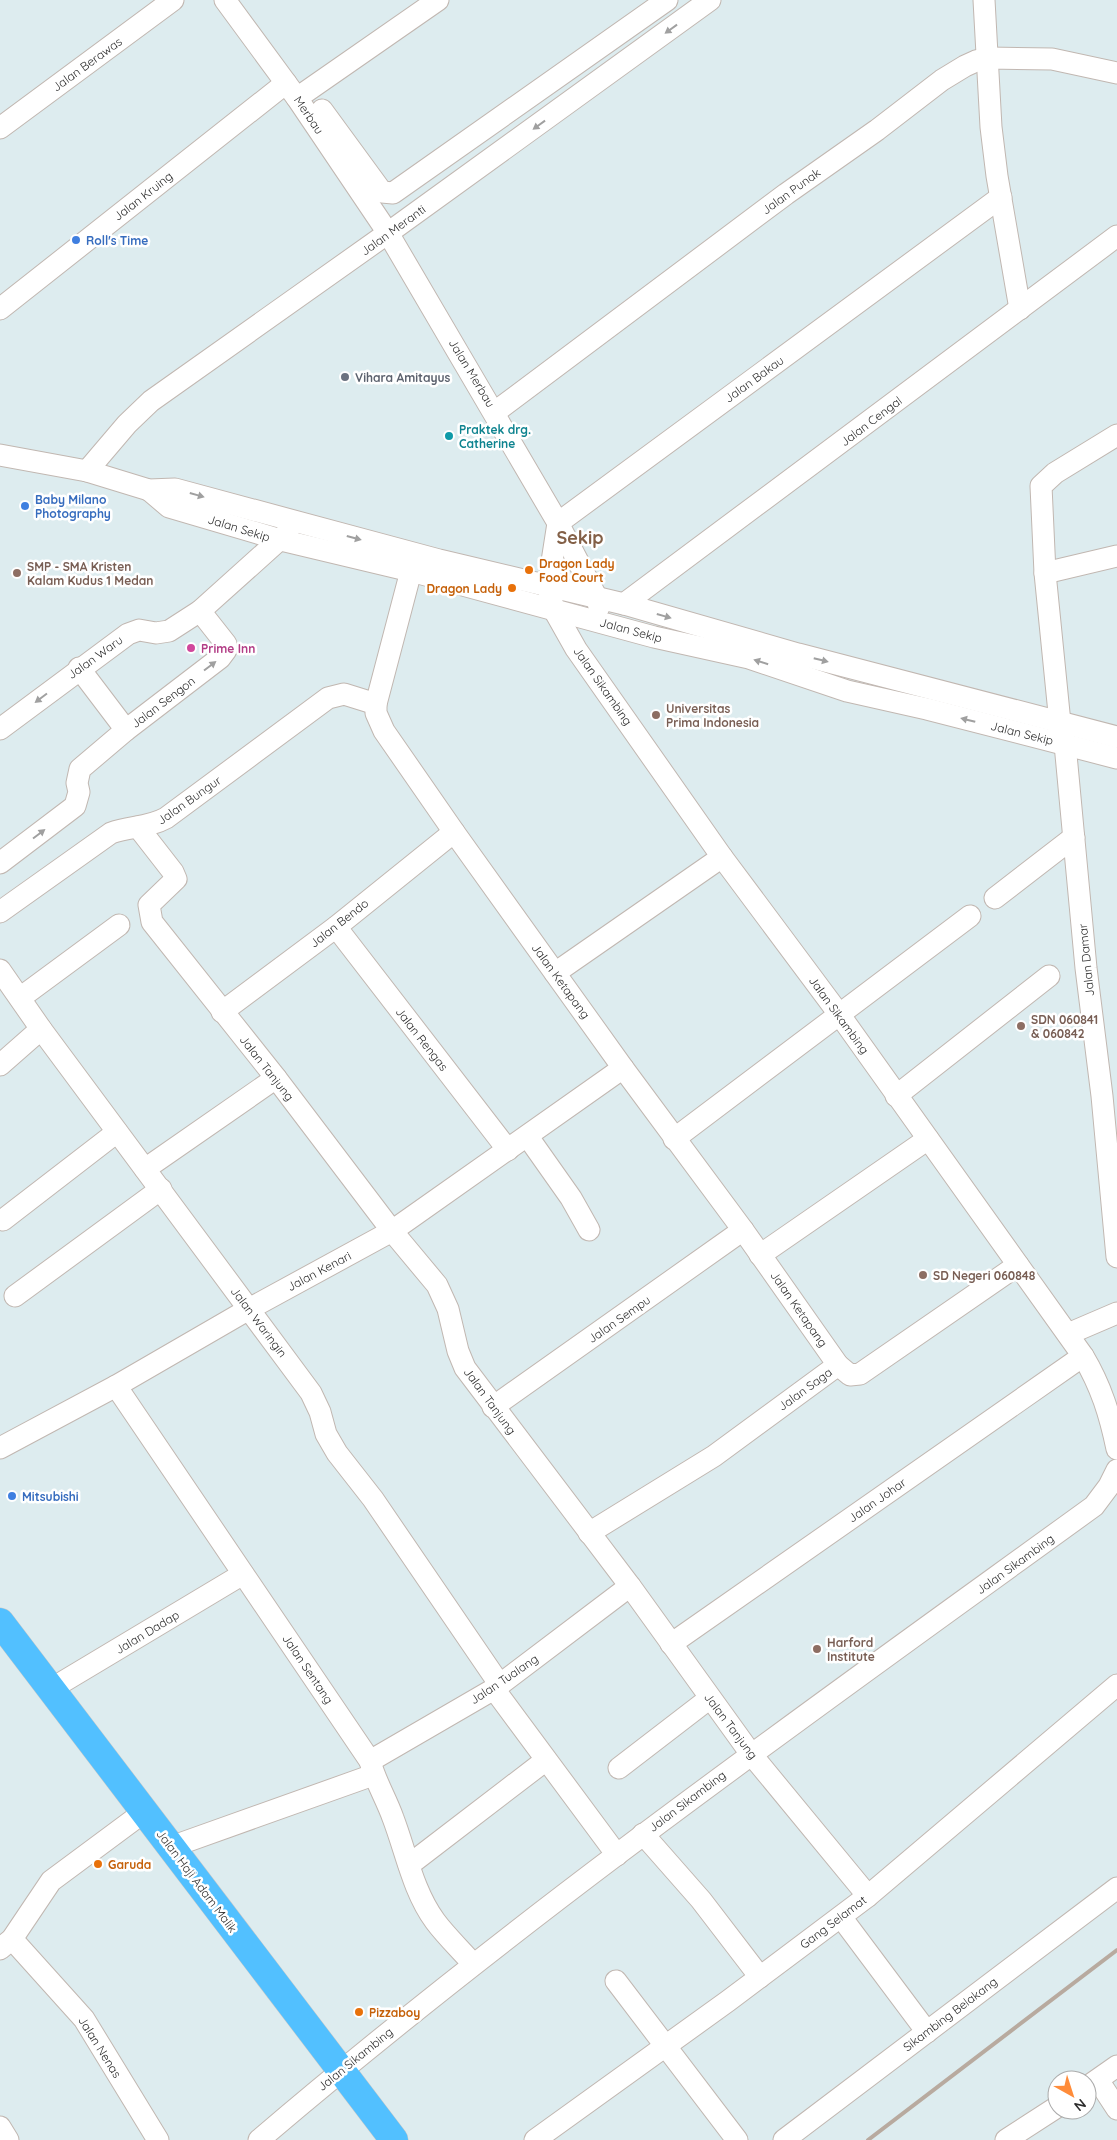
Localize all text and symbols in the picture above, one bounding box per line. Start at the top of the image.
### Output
one-way arrow [664,24,678,34]
street label: Jalan Berawas [49,33,125,94]
street label: Merbau [291,93,327,137]
one-way arrow [533,119,546,130]
street label: Jalan Punak [759,165,823,217]
street label: Jalan Kruing [110,168,176,224]
street label: Jalan Meranti [358,201,428,259]
place label: Roll's Time [86,233,148,248]
marker: Roll's Time [70,234,82,246]
street label: Jalan Merbau [446,336,498,410]
street label: Jalan Bakau [721,352,787,406]
place label: Vihara Amitayus [355,370,451,385]
marker: Vihara Amitayus [339,371,351,383]
street label: Jalan Cengal [837,393,905,449]
place label: Praktek drg. Catherine [459,422,531,451]
marker: Praktek drg. Catherine [443,430,455,442]
one-way arrow [190,491,205,499]
place label: Baby Milano Photography [35,492,111,521]
marker: Baby Milano Photography [19,500,31,512]
street label: Jalan Sekip [206,511,272,545]
district label: Sekip [556,526,604,549]
one-way arrow [346,534,361,542]
place label: Dragon Lady Food Court [539,556,614,585]
place label: SMP - SMA Kristen Kalam Kudus 1 Medan [27,559,153,588]
marker: Dragon Lady Food Court [523,564,535,576]
marker: SMP - SMA Kristen Kalam Kudus 1 Medan [11,567,23,579]
place label: Dragon Lady [427,581,502,596]
marker: Dragon Lady [506,582,518,594]
one-way arrow [657,612,672,620]
street label: Jalan Sekip [598,614,664,646]
street label: Jalan Waru [64,632,126,682]
place label: Prime Inn [201,641,255,656]
marker: Prime Inn [185,642,197,654]
street label: Jalan Sikambing [570,644,636,728]
one-way arrow [813,656,828,664]
one-way arrow [754,658,769,665]
one-way arrow [203,661,217,671]
street label: Jalan Sengon [128,673,198,731]
one-way arrow [34,693,48,703]
place label: Universitas Prima Indonesia [666,701,759,730]
marker: Universitas Prima Indonesia [650,709,662,721]
one-way arrow [961,715,976,723]
street label: Jalan Sekip [989,718,1055,748]
street label: Jalan Bungur [154,772,224,828]
one-way arrow [32,828,45,839]
street label: Jalan Bendo [307,895,371,951]
street label: Jalan Damar [1075,922,1097,997]
street label: Jalan Ketapang [529,940,593,1022]
street label: Jalan Sikambing [806,973,872,1057]
street label: Jalan Rengas [393,1004,452,1074]
place label: SDN 060841 & 060842 [1031,1012,1098,1041]
marker: SDN 060841 & 060842 [1015,1020,1027,1032]
street label: Jalan Tanjung [237,1032,297,1104]
street label: Jalan Kenari [284,1248,354,1294]
street label: Jalan Ketapang [767,1268,831,1350]
place label: SD Negeri 060848 [933,1268,1036,1283]
marker: SD Negeri 060848 [917,1269,929,1281]
street label: Jalan Waringin [228,1284,290,1360]
street label: Jalan Sempu [585,1292,653,1346]
street label: Jalan Saga [775,1364,835,1414]
street label: Jalan Tanjung [461,1365,519,1437]
street label: Jalan Johar [845,1474,909,1525]
place label: Mitsubishi [22,1489,79,1504]
marker: Mitsubishi [6,1490,18,1502]
street label: Jalan Sikambing [973,1531,1057,1597]
street label: Jalan Dadap [112,1607,182,1657]
street label: Jalan Sentang [279,1631,337,1707]
place label: Harford Institute [827,1635,875,1664]
marker: Harford Institute [811,1643,823,1655]
street label: Jalan Tualang [467,1651,541,1707]
street label: Jalan Tanjung [701,1690,761,1762]
street label: Jalan Sikambing [646,1767,728,1835]
street label: Jalan Haji Adam Malik [153,1827,241,1935]
place label: Garuda [108,1857,151,1872]
marker: Garuda [92,1858,104,1870]
street label: Gang Selamat [797,1892,869,1952]
street label: Sikambing Belakang [900,1974,1000,2054]
place label: Pizzaboy [369,2005,420,2020]
marker: Pizzaboy [353,2006,365,2018]
street label: Jalan Nenas [75,2013,125,2081]
street label: Jalan Sikambing [314,2024,396,2094]
north arrow [1047,2070,1097,2120]
text: N [1071,2095,1090,2115]

